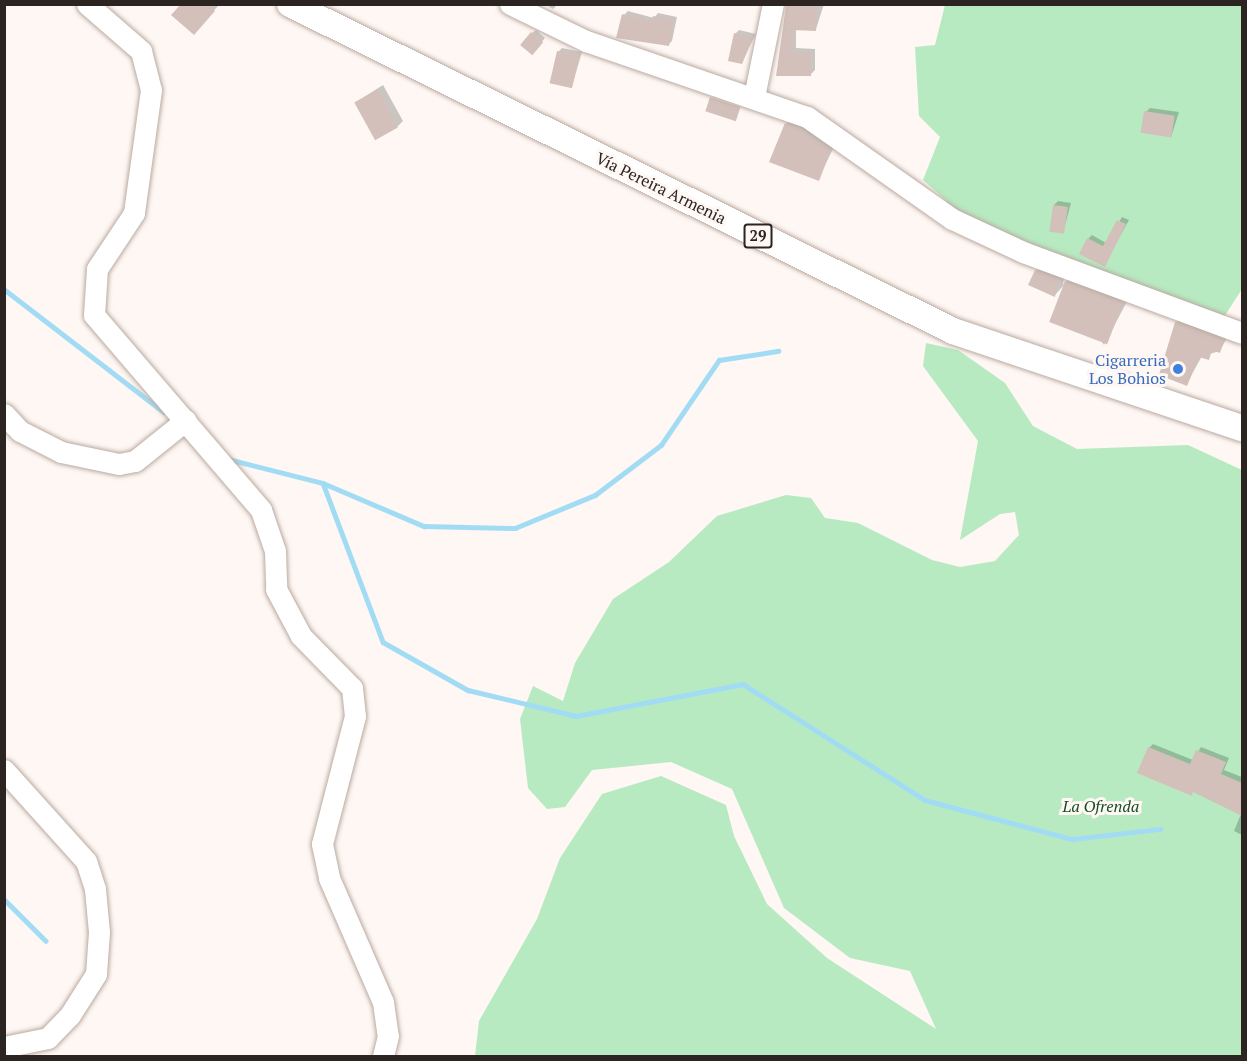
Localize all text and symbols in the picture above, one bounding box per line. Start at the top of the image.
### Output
street label: Vía Pereira Armenia [593,148,729,228]
road number: 29 [743,224,773,248]
place label: Cigarreria Los Bohios [1089,350,1166,388]
marker: Cigarreria Los Bohios [1171,362,1185,376]
park label: La Ofrenda [1063,796,1139,816]

